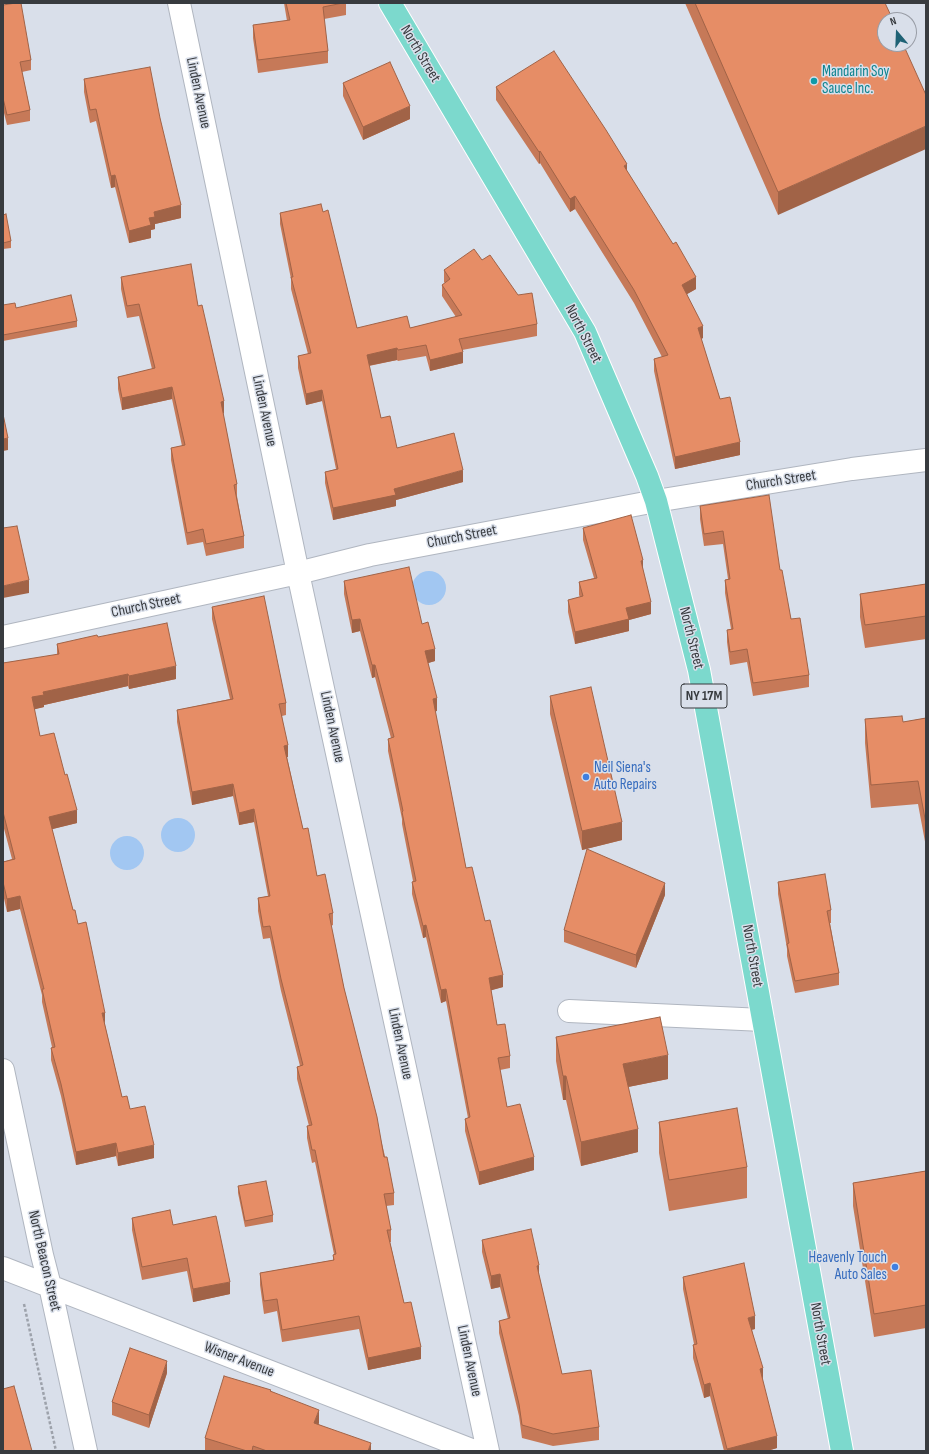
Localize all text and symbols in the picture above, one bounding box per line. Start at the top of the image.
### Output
north arrow [877,12,917,52]
text: N [888,14,898,28]
street label: North Street [396,22,444,86]
street label: Linden Avenue [182,56,214,130]
place label: Mandarin Soy Sauce Inc. [822,63,889,98]
marker: Mandarin Soy Sauce Inc. [809,76,819,86]
street label: North Street [561,302,605,366]
street label: Linden Avenue [248,374,280,448]
street label: Church Street [745,467,817,495]
street label: Church Street [426,521,498,553]
street label: Church Street [110,590,182,622]
street label: North Street [675,605,707,671]
road number: NY 17M [681,684,727,708]
street label: Linden Avenue [316,690,348,764]
place label: Neil Siena's Auto Repairs [594,759,657,794]
marker: Neil Siena's Auto Repairs [581,772,591,782]
street label: North Street [738,923,766,989]
street label: Linden Avenue [384,1007,416,1081]
street label: North Beacon Street [24,1209,64,1313]
place label: Heavenly Touch Auto Sales [809,1249,887,1284]
marker: Heavenly Touch Auto Sales [890,1262,900,1272]
street label: North Street [806,1301,834,1367]
street label: Linden Avenue [453,1324,485,1398]
street label: Wisner Avenue [201,1338,277,1382]

